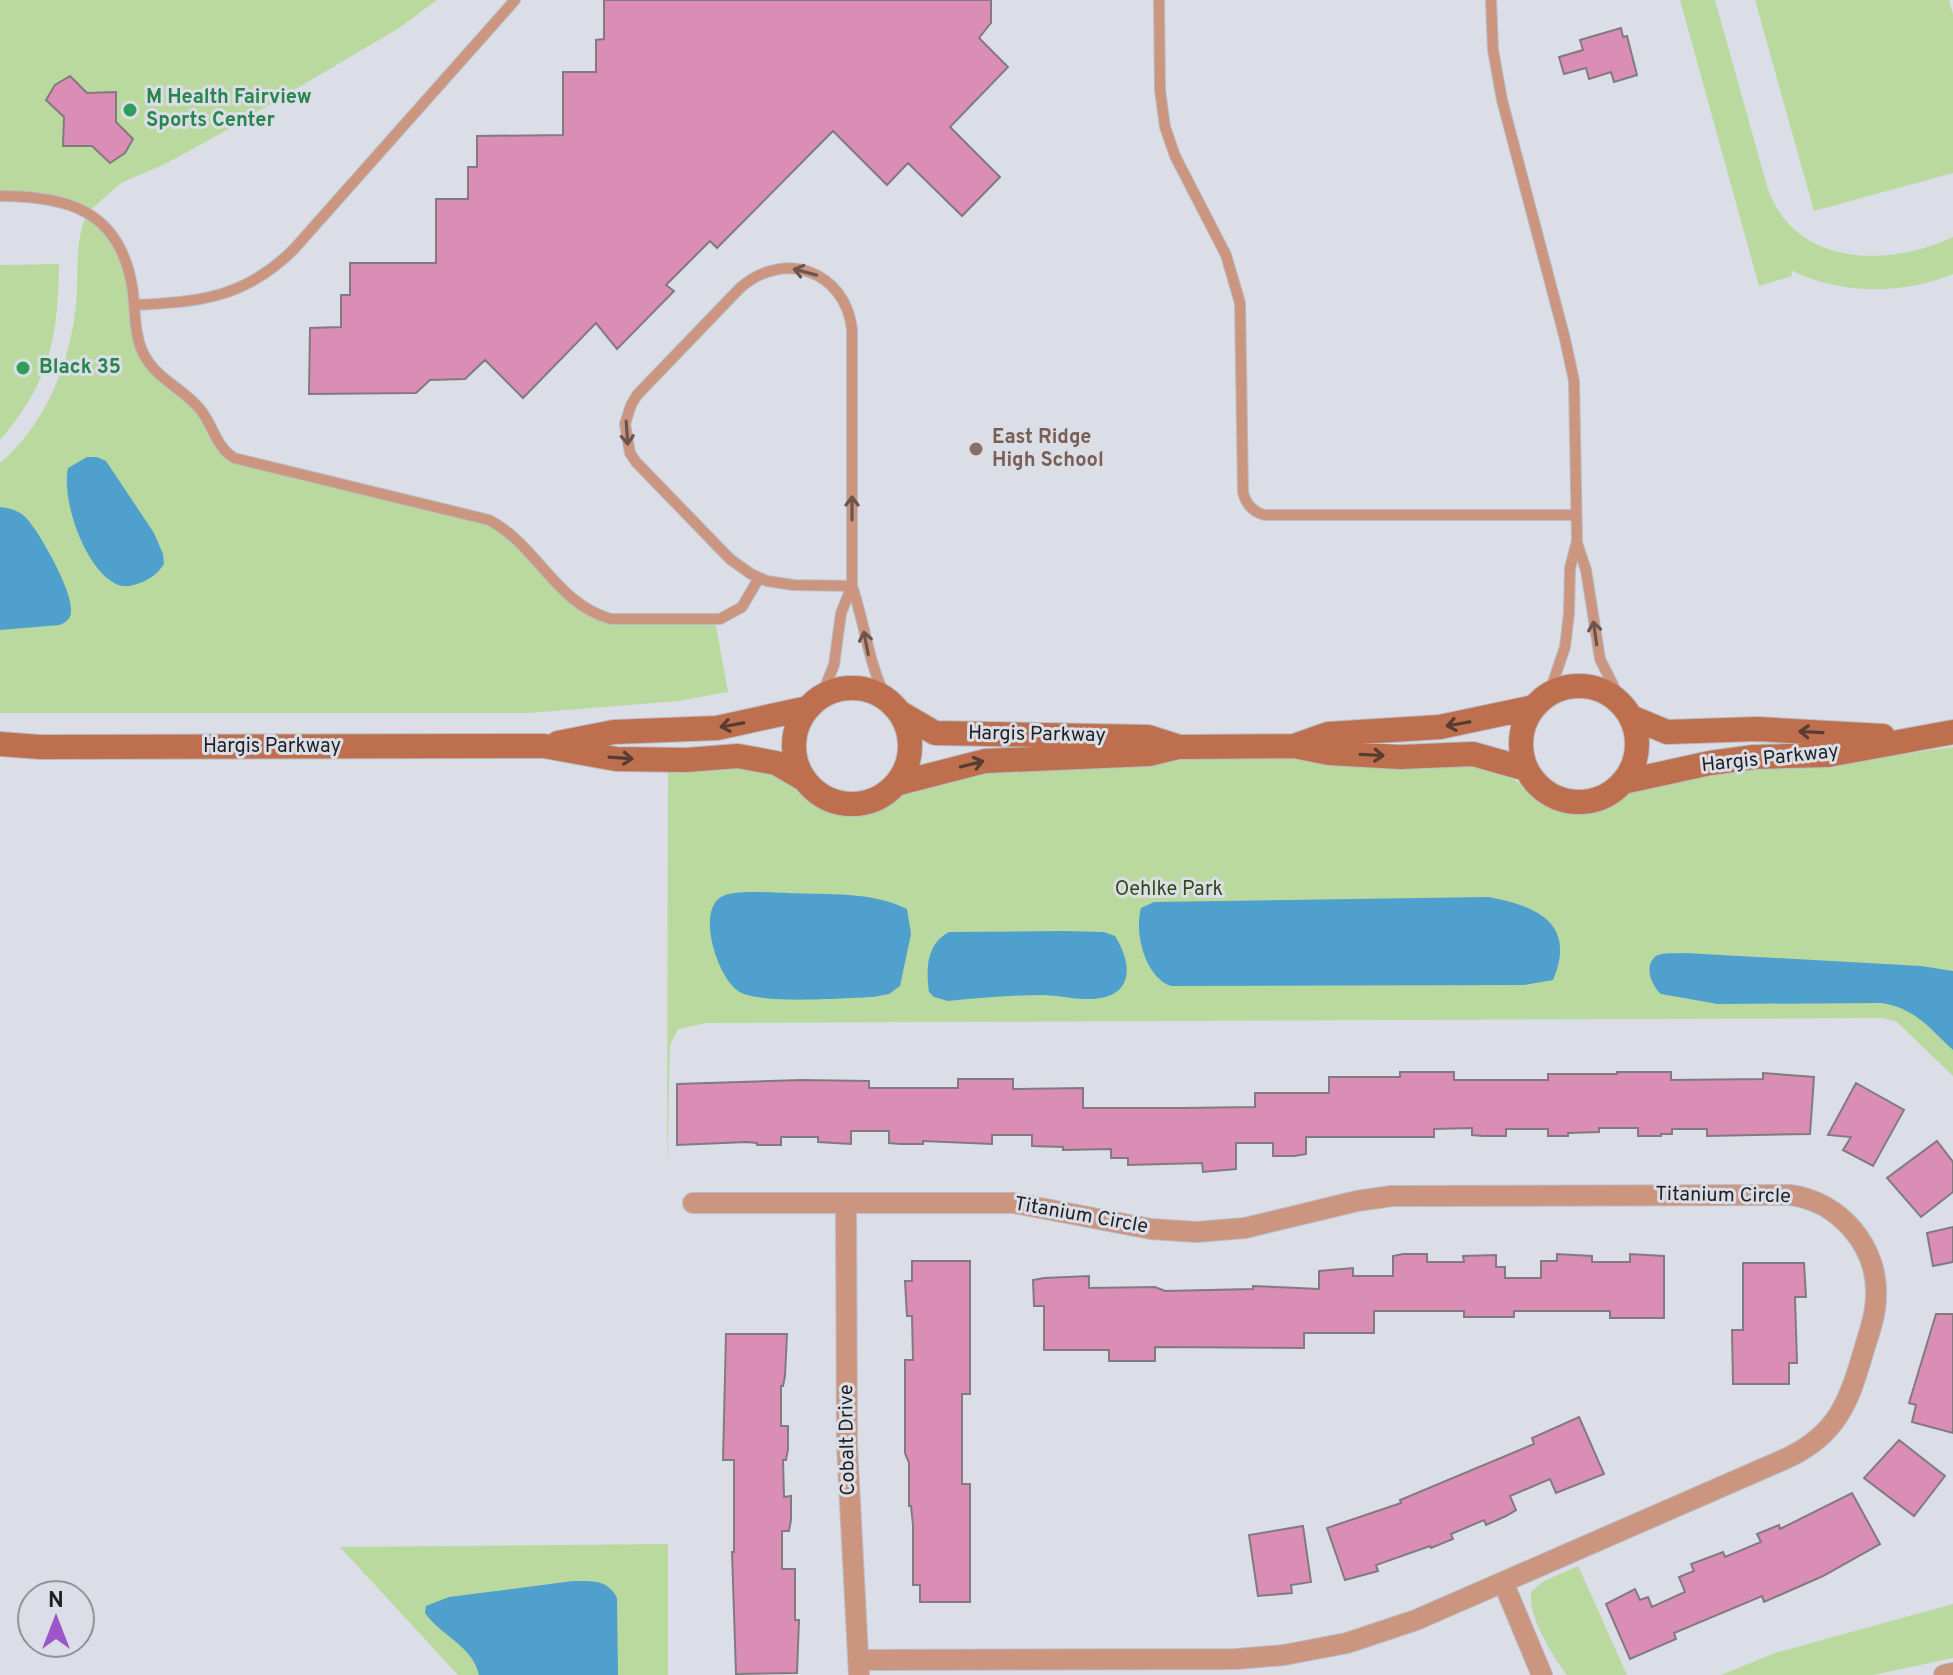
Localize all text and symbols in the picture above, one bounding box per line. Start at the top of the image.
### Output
place label: M Health Fairview Sports Center [146,85,312,134]
marker: M Health Fairview Sports Center [121,101,139,119]
one-way arrow [792,264,818,279]
place label: Black 35 [39,355,121,381]
marker: Black 35 [14,359,32,377]
one-way arrow [620,419,635,446]
place label: East Ridge High School [992,425,1104,474]
marker: East Ridge High School [967,440,985,458]
one-way arrow [844,495,860,522]
one-way arrow [1587,621,1602,647]
one-way arrow [858,631,873,657]
one-way arrow [1446,717,1471,732]
one-way arrow [720,719,745,734]
street label: Hargis Parkway [968,721,1106,749]
one-way arrow [1799,724,1825,739]
street label: Hargis Parkway [203,734,341,760]
street label: Hargis Parkway [1700,739,1840,779]
one-way arrow [1358,748,1385,763]
one-way arrow [607,751,634,766]
one-way arrow [958,756,984,771]
park label: Oehlke Park [1115,877,1223,903]
street label: Titanium Circle [1655,1182,1791,1210]
street label: Titanium Circle [1012,1191,1150,1241]
street label: Cobalt Drive [834,1384,862,1496]
north arrow [16,1579,96,1659]
text: N [48,1588,64,1615]

